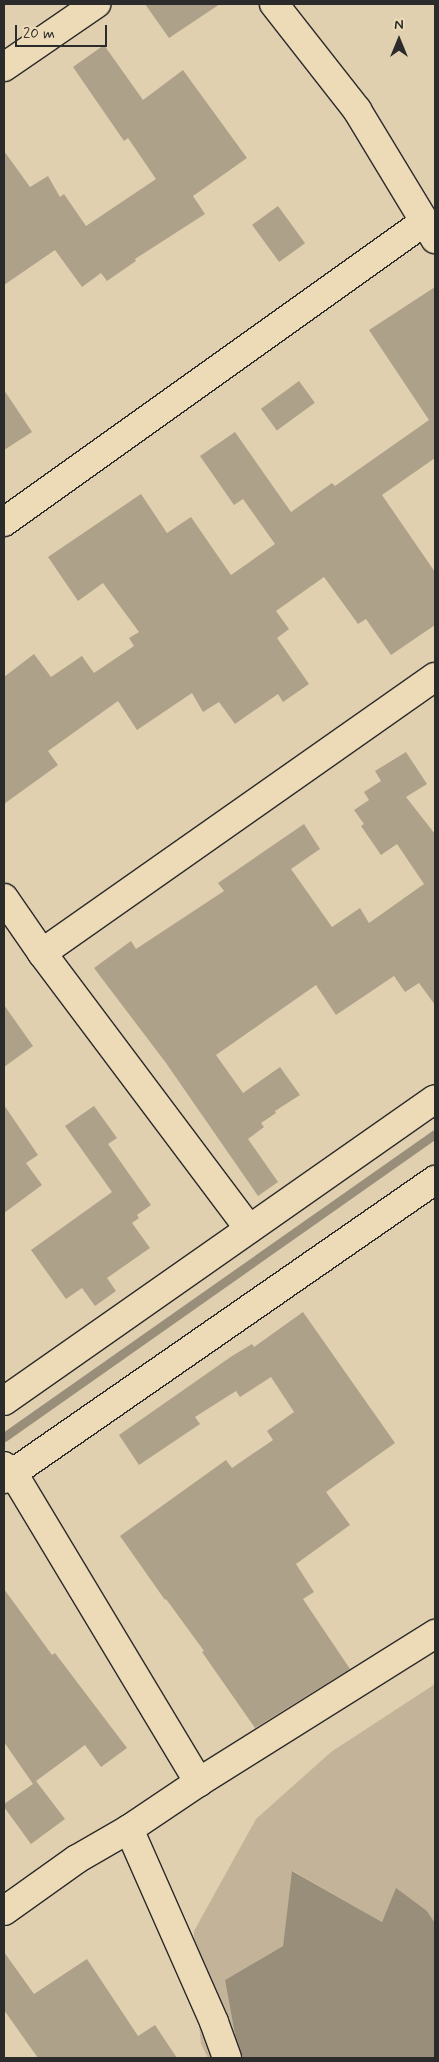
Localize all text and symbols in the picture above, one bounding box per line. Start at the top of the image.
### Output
scale bar [18,15,110,47]
north arrow [374,15,424,65]
text: N [394,16,404,34]
text: 20 m [23,24,55,44]

